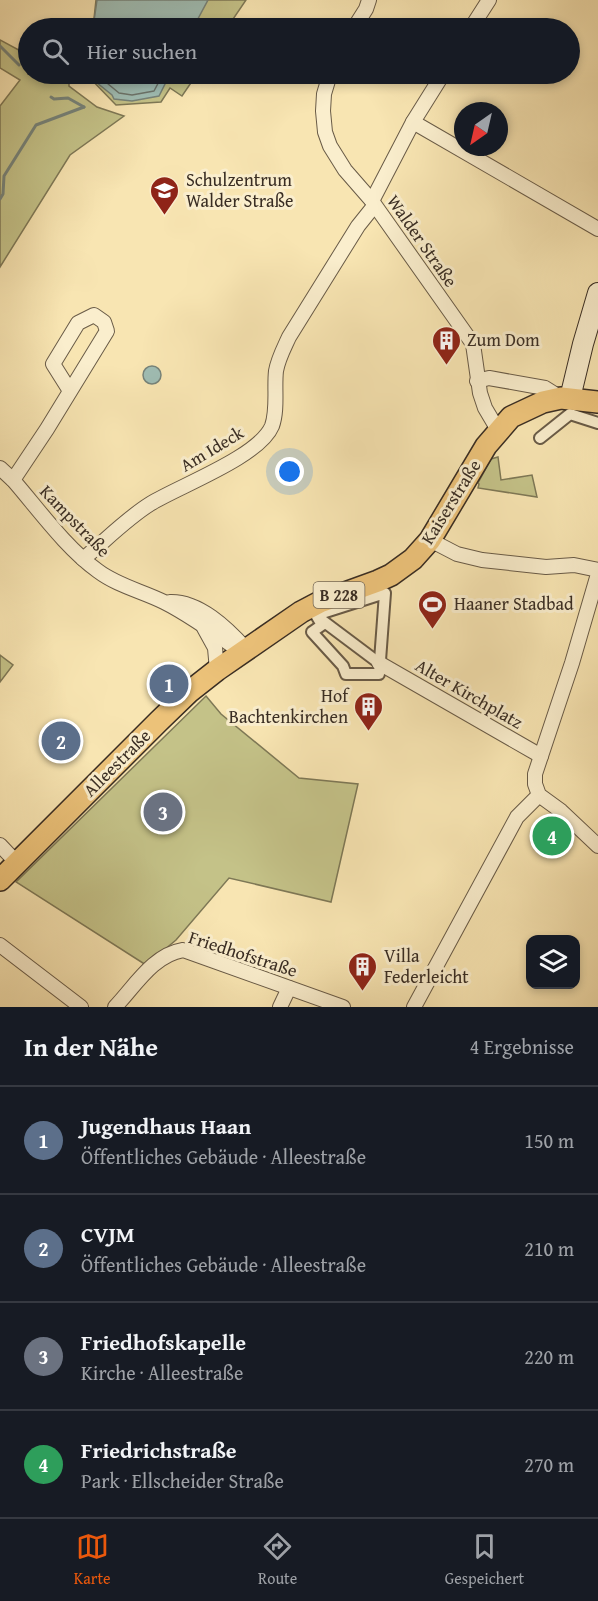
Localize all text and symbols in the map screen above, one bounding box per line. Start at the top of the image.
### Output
search box [18,18,580,84]
icon: search [39,35,72,68]
text: Hier suchen [87,35,197,67]
north arrow [454,102,508,156]
place label: Schulzentrum Walder Straße [186,166,294,214]
school or university icon: Schulzentrum Walder Straße [149,174,181,216]
street label: Walder Straße [381,189,464,292]
building icon: Zum Dom [430,324,462,366]
place label: Zum Dom [467,326,540,353]
street label: Am Ideck [175,419,249,478]
street label: Kaiserstraße [414,454,487,549]
your location [275,457,304,486]
street label: Kampstraße [34,478,117,563]
road number: B 228 [314,582,364,608]
sports icon: Haaner Stadbad [417,588,449,630]
place label: Haaner Stadbad [454,590,574,617]
street label: Alter Kirchplatz [410,652,528,735]
pin: 1 [150,662,188,706]
place label: Hof Bachtenkirchen [229,682,350,730]
building icon: Hof Bachtenkirchen [353,690,385,732]
pin: 2 [42,718,80,764]
street label: Alleestraße [77,723,157,803]
pin: 3 [144,790,182,834]
pin: 4 [532,814,572,858]
street label: Friedhofstraße [185,923,301,984]
map controls [526,935,580,989]
button: layers [526,935,580,989]
place label: Villa Federleicht [384,942,469,990]
building icon: Villa Federleicht [347,950,379,992]
text: In der Nähe [24,1027,158,1066]
text: 4 Ergebnisse [470,1032,574,1061]
text: Jugendhaus Haan [81,1110,251,1142]
text: 1 [38,1126,49,1155]
text: 150 m [524,1126,574,1155]
text: Öffentliches Gebäude · Alleestraße [81,1142,366,1171]
text: CVJM [81,1218,135,1250]
text: 2 [38,1234,49,1263]
text: 210 m [524,1234,574,1263]
text: Öffentliches Gebäude · Alleestraße [81,1250,366,1279]
text: Friedhofskapelle [81,1326,246,1358]
text: 3 [38,1342,49,1371]
text: 220 m [524,1342,574,1371]
text: Kirche · Alleestraße [81,1358,243,1387]
text: Friedrichstraße [81,1434,237,1466]
text: 4 [38,1450,49,1479]
text: 270 m [524,1450,574,1479]
text: Park · Ellscheider Straße [81,1466,284,1495]
tab: Karte [74,1530,111,1590]
tab: Route [258,1530,297,1590]
tab: Gespeichert [445,1530,524,1590]

